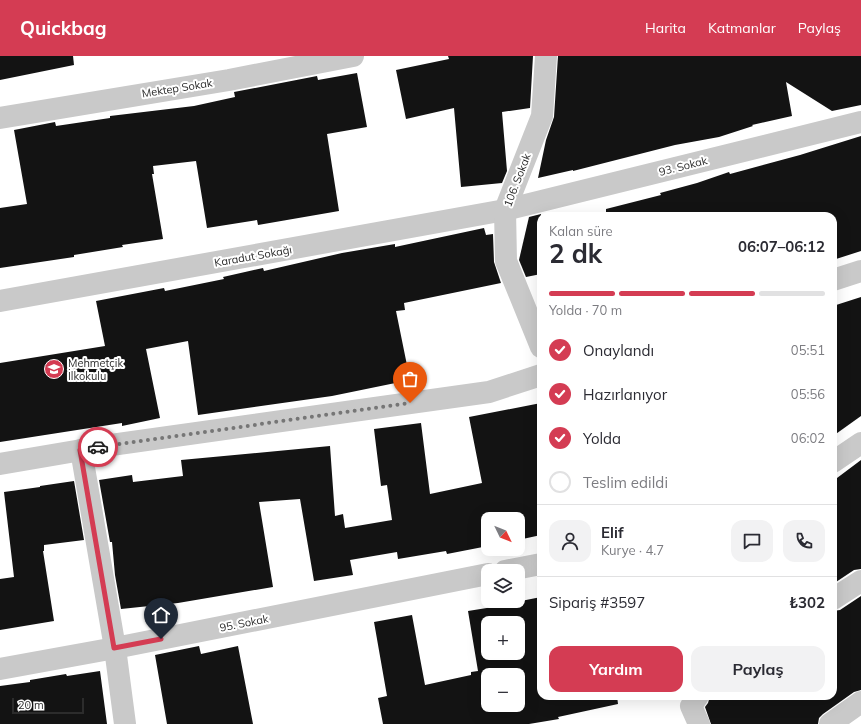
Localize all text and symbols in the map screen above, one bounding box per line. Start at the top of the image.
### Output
text: Quickbag [20,16,107,40]
text: Harita [645,19,686,37]
text: Katmanlar [708,19,776,37]
text: Paylaş [798,19,841,37]
street label: Mektep Sokak [141,75,214,100]
street label: 106. Sokak [500,151,534,209]
street label: 93. Sokak [657,153,709,179]
text: Kalan süre [549,223,613,239]
text: 2 dk [549,237,602,270]
text: 06:07–06:12 [738,237,825,256]
street label: Karadut Sokağı [213,242,293,270]
text: Yolda · 70 m [549,302,622,318]
icon: check [549,339,571,361]
text: Onaylandı [583,341,654,360]
text: 05:51 [791,342,825,358]
place label: Mehmetçik İlkokulu [68,356,123,383]
school or university icon: Mehmetçik İlkokulu [43,358,65,380]
pin [393,362,427,403]
icon: bag [399,368,421,390]
icon: check [549,383,571,405]
text: Hazırlanıyor [583,385,667,404]
text: 05:56 [791,386,825,402]
courier [78,427,118,467]
icon: check [549,427,571,449]
text: Yolda [583,429,621,448]
text: 06:02 [791,430,825,446]
icon: car [87,436,109,458]
text: Teslim edildi [583,473,668,492]
north arrow [481,512,525,556]
map controls [481,512,525,712]
button: person [549,520,591,562]
button: chat [731,520,773,562]
button: phone [783,520,825,562]
text: Elif [601,523,624,542]
text: Kurye · 4.7 [601,542,664,558]
button: layers [481,564,525,608]
text: Sipariş #3597 [549,593,645,612]
text: ₺302 [789,593,825,612]
pin [144,598,178,639]
icon: home [150,604,172,626]
street label: 95. Sokak [218,611,270,635]
button: + [481,616,525,660]
button: Yardım [549,646,683,692]
button: Paylaş [691,646,825,692]
button: − [481,668,525,712]
scale bar [12,696,84,715]
text: 20 m [18,698,44,712]

